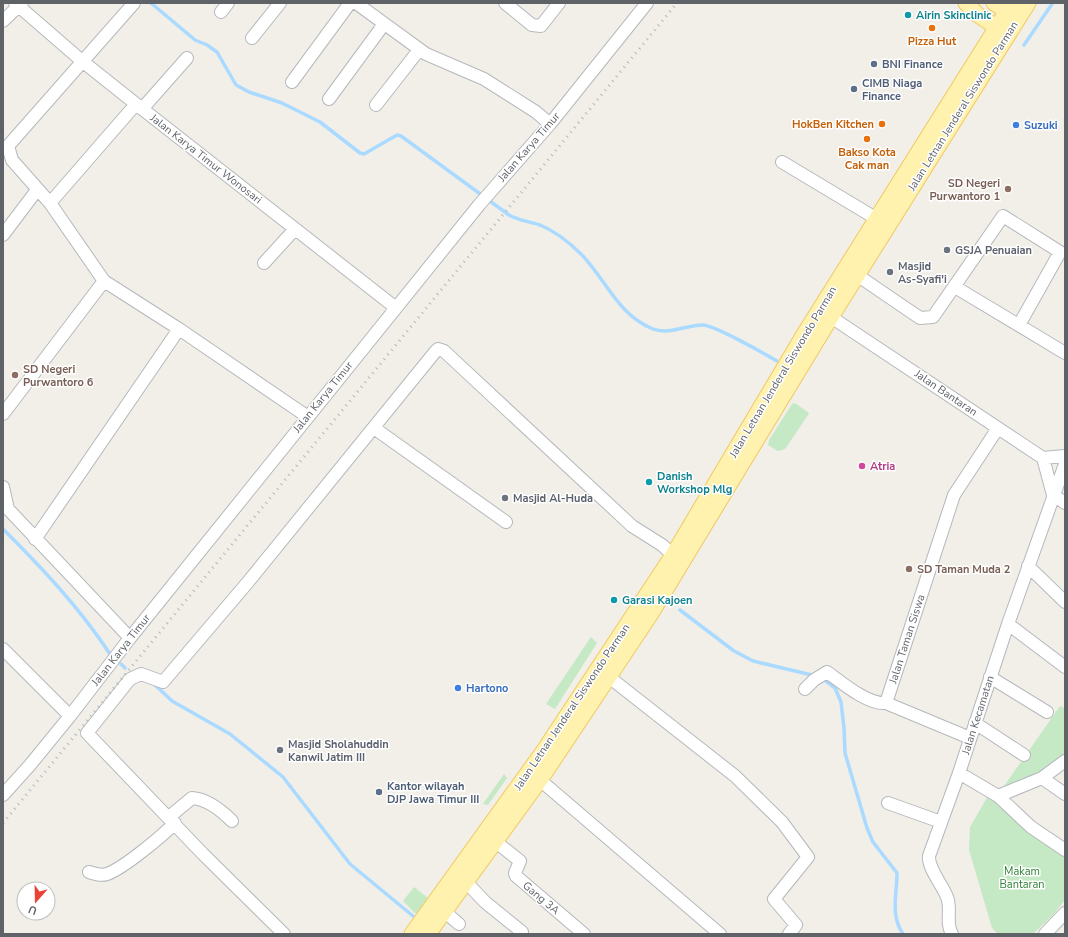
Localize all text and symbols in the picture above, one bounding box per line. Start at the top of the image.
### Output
place label: Airin Skinclinic [916,8,992,23]
marker: Airin Skinclinic [903,10,913,20]
street label: Jalan Letnan Jenderal Siswondo Parman [904,18,1022,195]
marker: Pizza Hut [927,23,937,33]
place label: Pizza Hut [908,34,957,49]
place label: BNI Finance [882,57,943,72]
marker: BNI Finance [869,59,879,69]
place label: CIMB Niaga Finance [862,76,922,104]
marker: CIMB Niaga Finance [849,84,859,94]
street label: Jalan Karya Timur [494,109,563,186]
street label: Jalan Karya Timur Wonosari [146,110,265,207]
place label: HokBen Kitchen [792,117,874,132]
place label: Suzuki [1024,118,1058,133]
marker: HokBen Kitchen [877,119,887,129]
marker: Suzuki [1011,120,1021,130]
marker: Bakso Kota Cak man [862,134,872,144]
place label: Bakso Kota Cak man [838,145,896,173]
place label: SD Negeri Purwantoro 1 [930,176,1000,204]
marker: SD Negeri Purwantoro 1 [1003,184,1013,194]
place label: GSJA Penuaian [955,243,1032,258]
marker: GSJA Penuaian [942,245,952,255]
place label: Masjid As-Syafi'i [898,259,947,287]
marker: Masjid As-Syafi'i [885,267,895,277]
street label: Jalan Letnan Jenderal Siswondo Parman [725,284,840,461]
street label: Jalan Karya Timur [289,358,356,436]
place label: SD Negeri Purwantoro 6 [23,362,94,390]
street label: Jalan Bantaran [911,366,980,420]
marker: SD Negeri Purwantoro 6 [10,370,20,380]
place label: Atria [870,459,895,474]
marker: Atria [857,461,867,471]
place label: Danish Workshop Mlg [657,469,732,497]
marker: Danish Workshop Mlg [644,477,654,487]
place label: Masjid Al-Huda [513,491,593,506]
marker: Masjid Al-Huda [500,493,510,503]
place label: SD Taman Muda 2 [917,562,1011,577]
marker: SD Taman Muda 2 [904,564,914,574]
street label: Jalan Taman Siswa [885,592,929,686]
place label: Garasi Kajoen [622,593,692,608]
marker: Garasi Kajoen [609,595,619,605]
street label: Jalan Karya Timur [88,611,154,690]
street label: Jalan Letnan Jenderal Siswondo Parman [510,621,633,794]
street label: Jalan Kecamatan [958,674,998,757]
place label: Hartono [466,681,508,696]
marker: Hartono [453,683,463,693]
place label: Masjid Sholahuddin Kanwil Jatim III [288,737,389,765]
marker: Masjid Sholahuddin Kanwil Jatim III [275,745,285,755]
place label: Kantor wilayah DJP Jawa Timur III [387,779,479,807]
marker: Kantor wilayah DJP Jawa Timur III [374,787,384,797]
park label: Makam Bantaran [999,864,1045,892]
street label: Gang 3A [519,878,563,918]
north arrow [16,881,56,921]
text: U [26,901,39,918]

